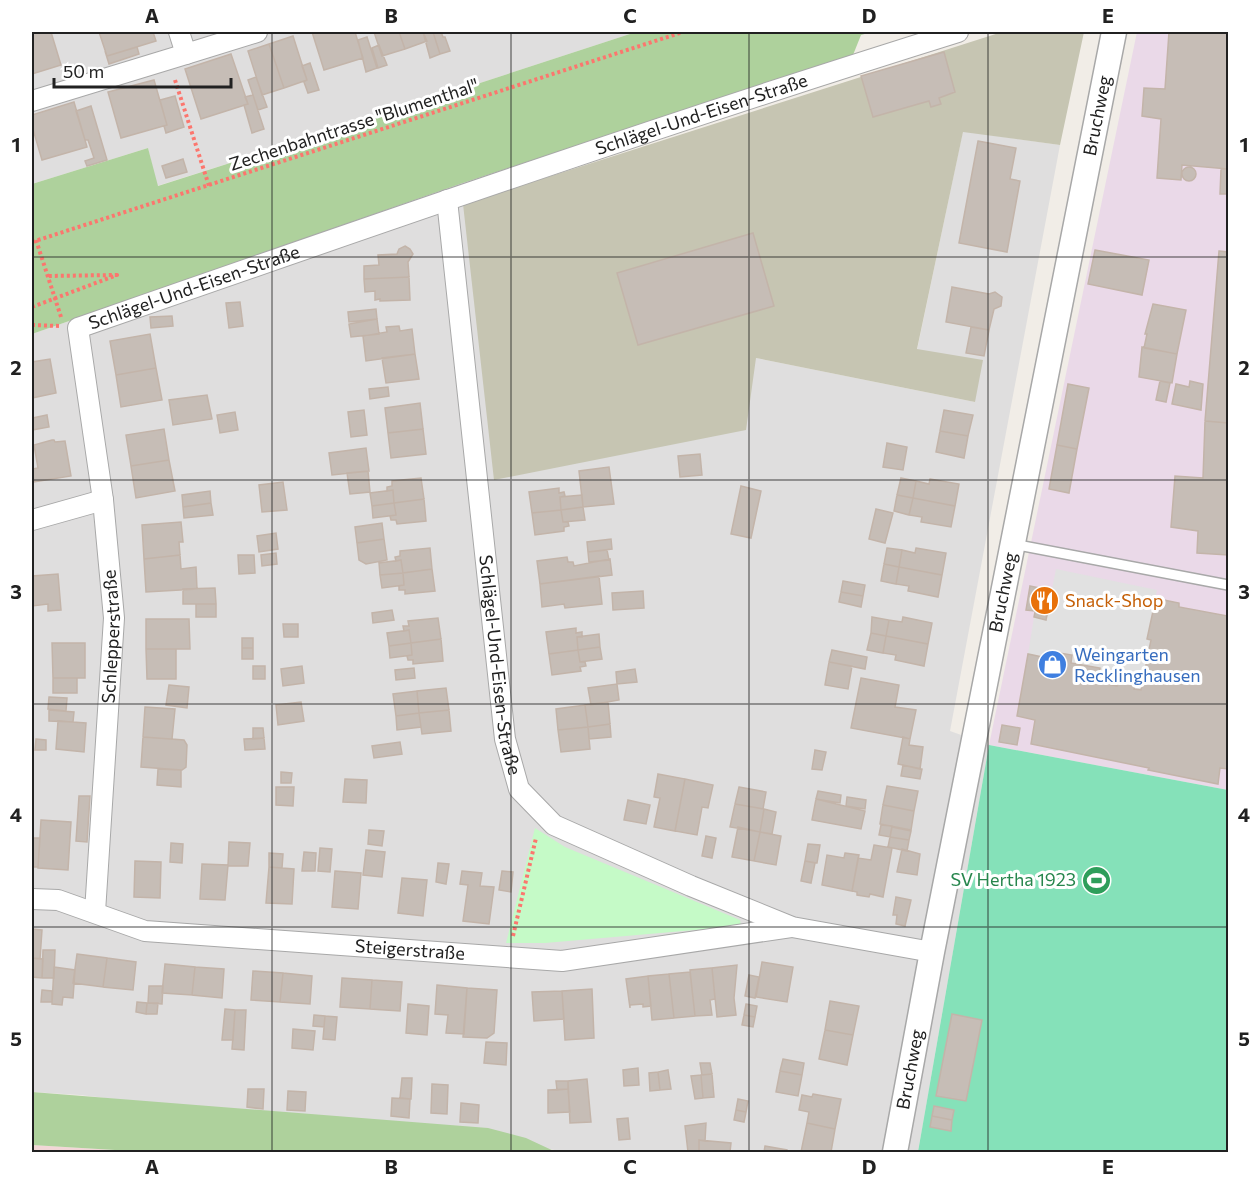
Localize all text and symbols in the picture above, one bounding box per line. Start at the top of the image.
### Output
text: A [145,3,159,27]
text: B [384,3,398,27]
text: C [623,3,637,27]
text: D [862,3,876,27]
text: E [1102,3,1114,27]
scale bar [54,51,231,89]
text: 50 m [63,60,104,82]
street label: Schlägel-Und-Eisen-Straße [592,69,810,159]
street label: Zechenbahntrasse "Blumenthal" [226,73,481,175]
street label: Bruchweg [1078,73,1115,157]
text: 1 [11,132,21,156]
text: 1 [1239,132,1249,156]
street label: Schlägel-Und-Eisen-Straße [85,240,302,333]
text: 2 [10,355,22,379]
text: 2 [1238,355,1250,379]
street label: Bruchweg [983,550,1021,634]
street label: Schlägel-Und-Eisen-Straße [475,554,527,777]
street label: Schlepperstraße [97,569,124,704]
text: 3 [10,579,22,603]
text: 3 [1238,579,1250,603]
restaurant icon: Snack-Shop [1028,585,1060,617]
place label: Snack-Shop [1065,589,1163,611]
place label: Weingarten Recklinghausen [1074,643,1201,686]
shop icon: Weingarten Recklinghausen [1037,649,1069,681]
text: 4 [10,802,22,826]
text: 4 [1238,802,1250,826]
sports icon: SV Hertha 1923 [1081,864,1113,896]
place label: SV Hertha 1923 [950,868,1076,890]
street label: Steigerstraße [354,934,466,964]
text: 5 [10,1026,22,1050]
text: 5 [1238,1026,1250,1050]
street label: Bruchweg [891,1027,928,1111]
text: A [145,1154,159,1178]
text: B [384,1154,398,1178]
text: C [623,1154,637,1178]
text: D [862,1154,876,1178]
text: E [1102,1154,1114,1178]

